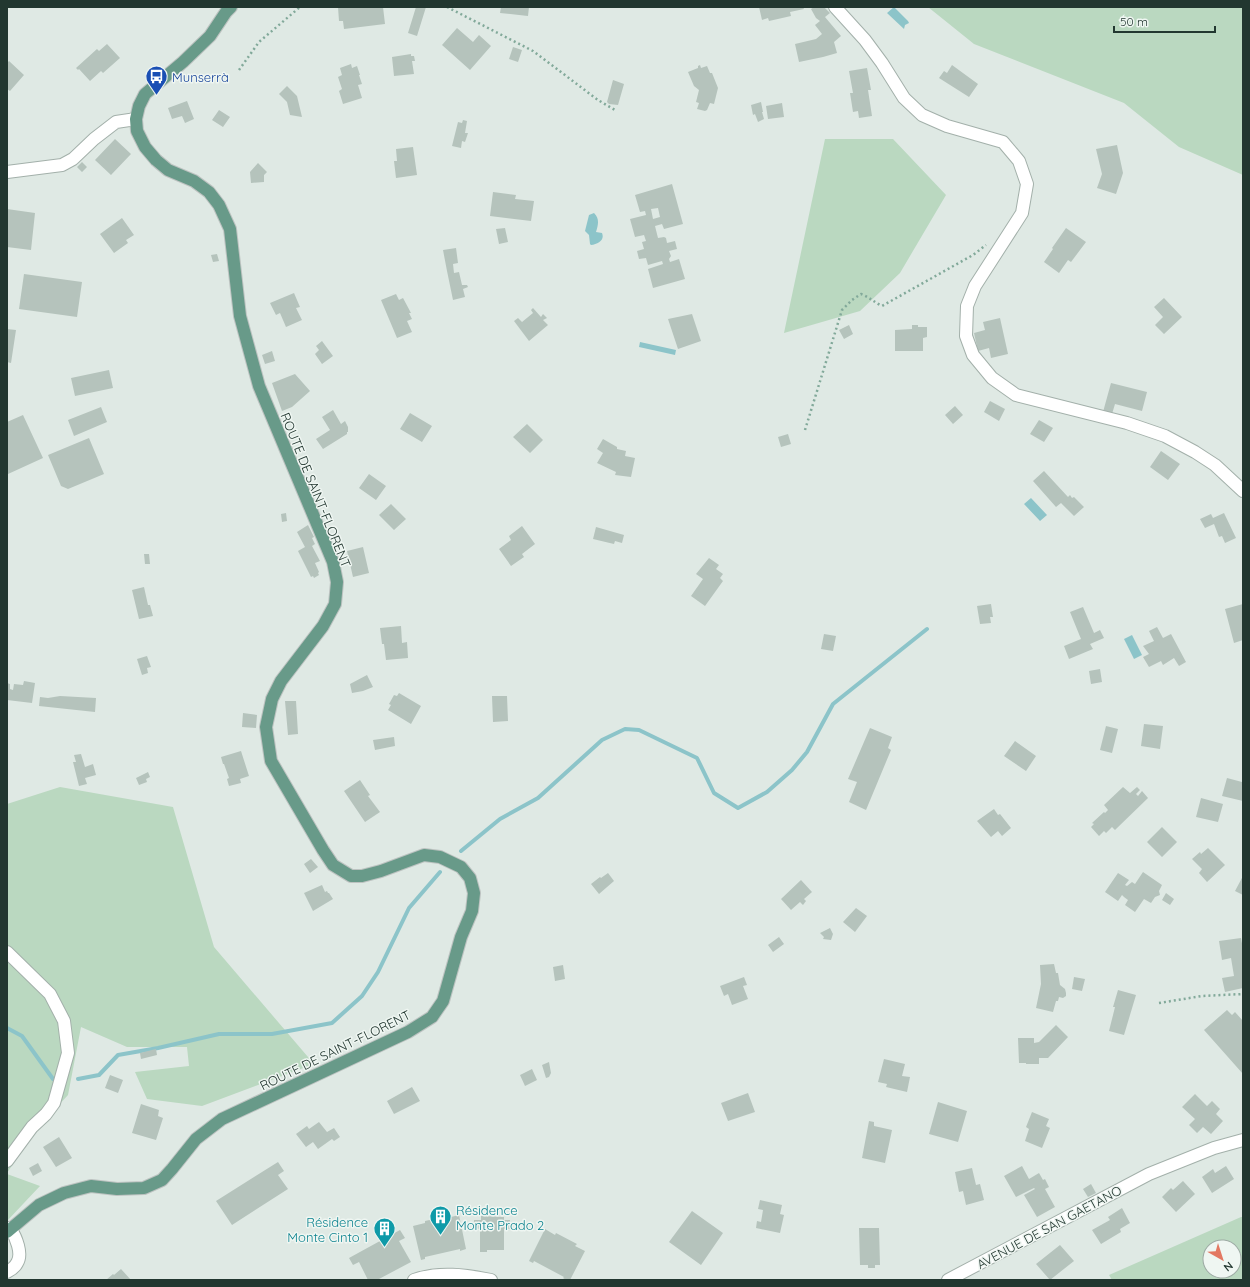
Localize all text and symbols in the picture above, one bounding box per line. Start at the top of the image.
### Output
scale bar [1114,8,1215,34]
text: 50 m [1120,14,1148,29]
bus stop icon: Munserrà [143,64,169,97]
place label: Munserrà [172,69,229,85]
street label: ROUTE DE SAINT-FLORENT [278,410,355,570]
street label: ROUTE DE SAINT-FLORENT [257,1006,413,1094]
street label: AVENUE DE SAN GAETANO [974,1182,1124,1272]
place label: Résidence Monte Prado 2 [456,1202,544,1233]
building icon: Résidence Monte Prado 2 [427,1204,453,1237]
place label: Résidence Monte Cinto 1 [287,1214,368,1245]
building icon: Résidence Monte Cinto 1 [371,1216,397,1249]
north arrow [1202,1239,1242,1279]
text: N [1221,1259,1236,1275]

